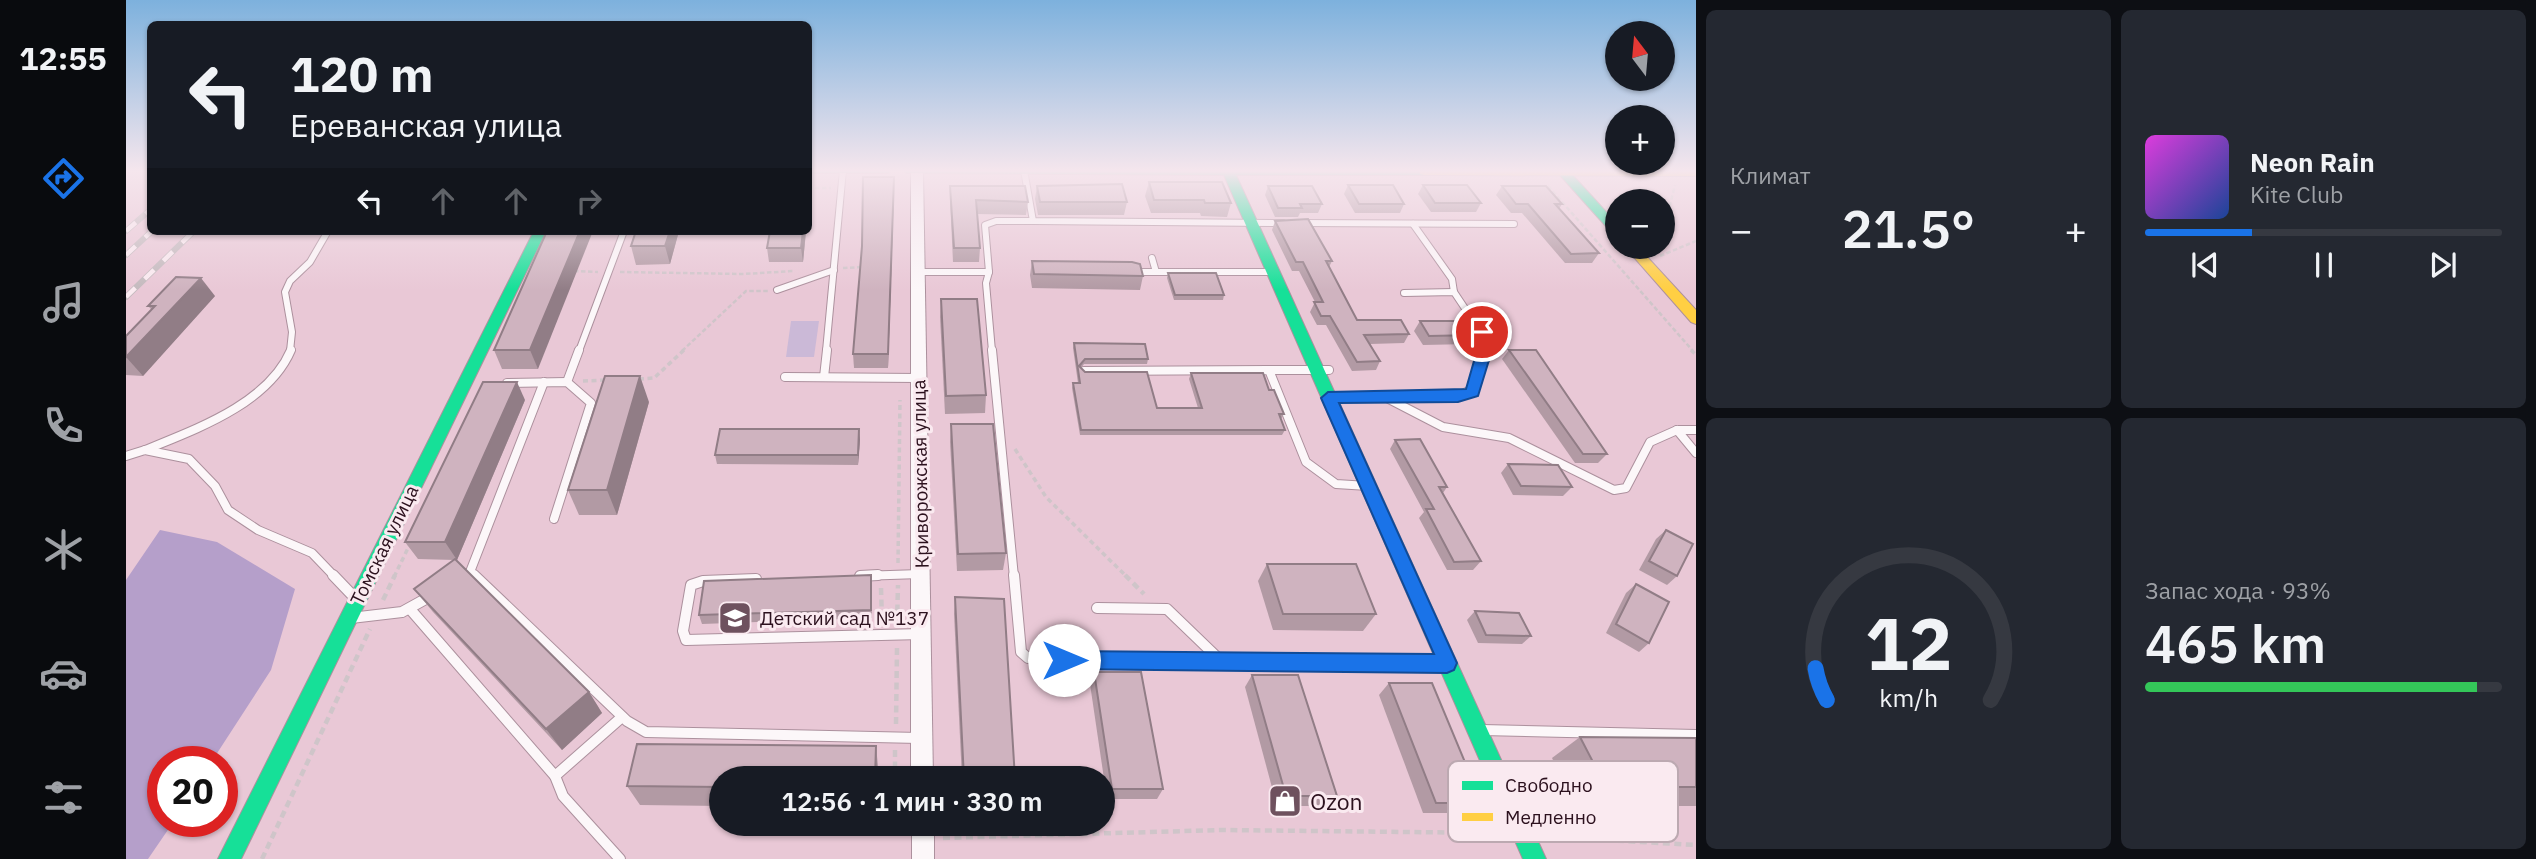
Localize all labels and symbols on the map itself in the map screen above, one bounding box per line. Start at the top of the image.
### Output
north arrow [1605,21,1675,91]
pin [1452,302,1512,362]
street label: Криворожская улица [906,379,934,569]
street label: Томская улица [345,481,423,609]
school or university icon: Детский сад №137 [716,599,754,637]
place label: Детский сад №137 [760,606,929,630]
position arrow [1027,623,1101,697]
speed limit sign: 20 [147,746,238,837]
legend [1448,761,1678,842]
text: Свободно [1505,773,1593,797]
shop icon: Ozon [1266,782,1304,820]
place label: Ozon [1310,786,1363,816]
text: Медленно [1505,805,1596,829]

